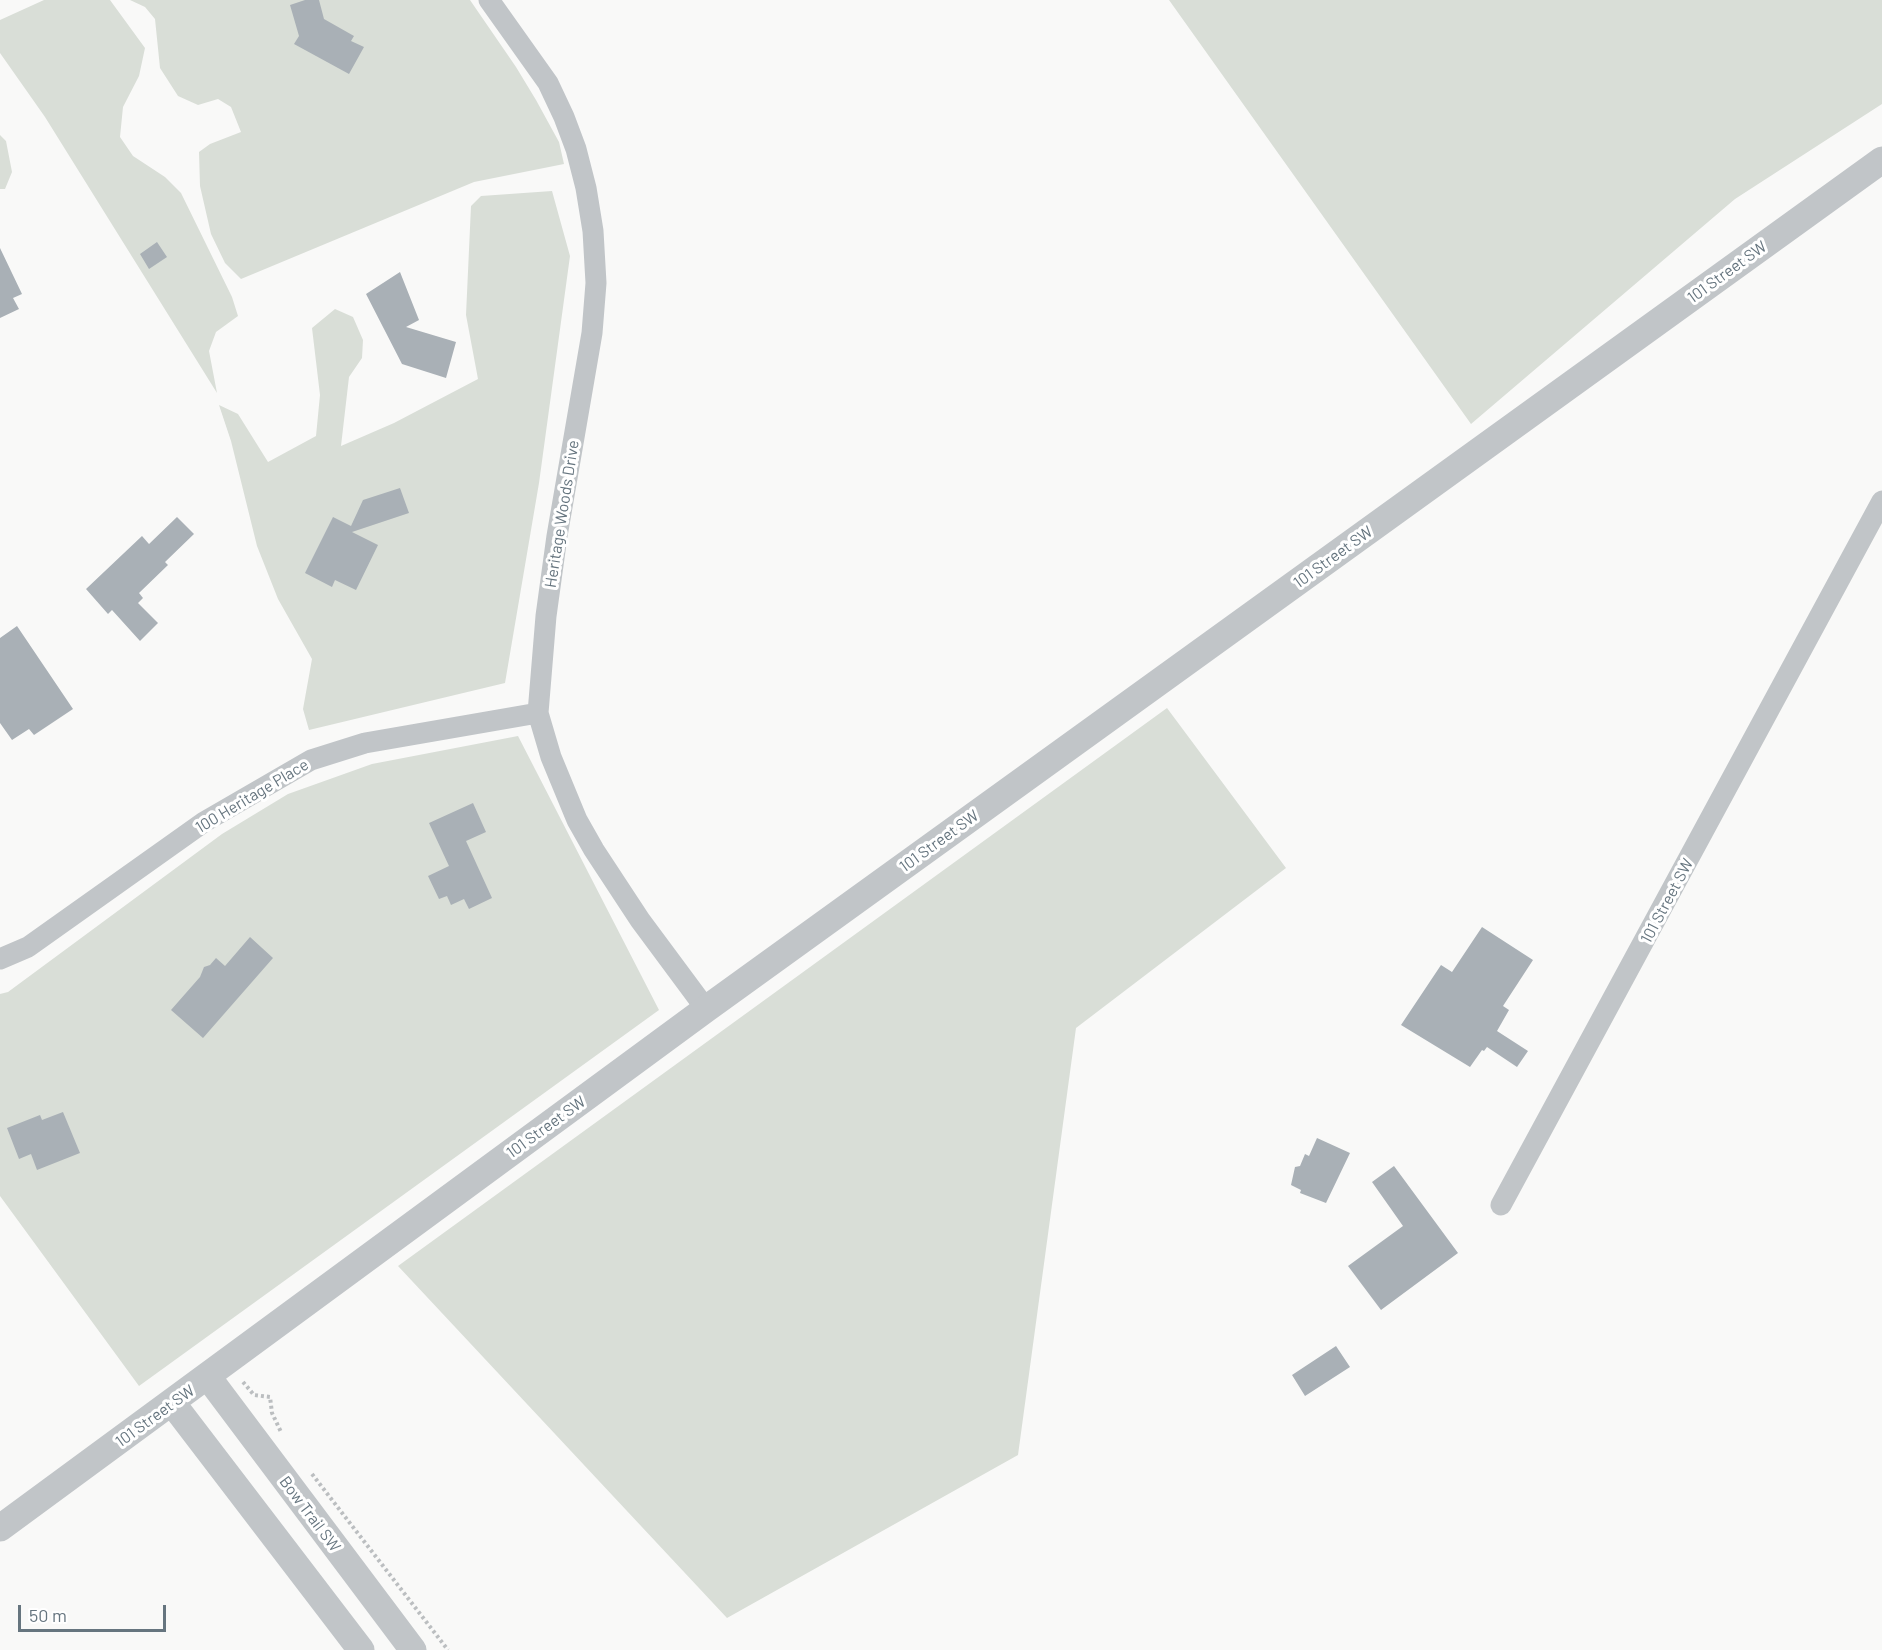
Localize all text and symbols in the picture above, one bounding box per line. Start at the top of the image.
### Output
street label: 101 Street SW [1684,237,1770,307]
street label: Heritage Woods Drive [541,439,583,589]
street label: 101 Street SW [1290,522,1376,592]
street label: 100 Heritage Place [192,755,312,837]
street label: 101 Street SW [896,806,982,876]
street label: 101 Street SW [1637,855,1697,947]
street label: 101 Street SW [503,1092,589,1162]
street label: 101 Street SW [112,1381,198,1451]
street label: Bow Trail SW [275,1472,345,1556]
scale bar [21,1593,170,1631]
text: 50 m [29,1604,67,1626]

